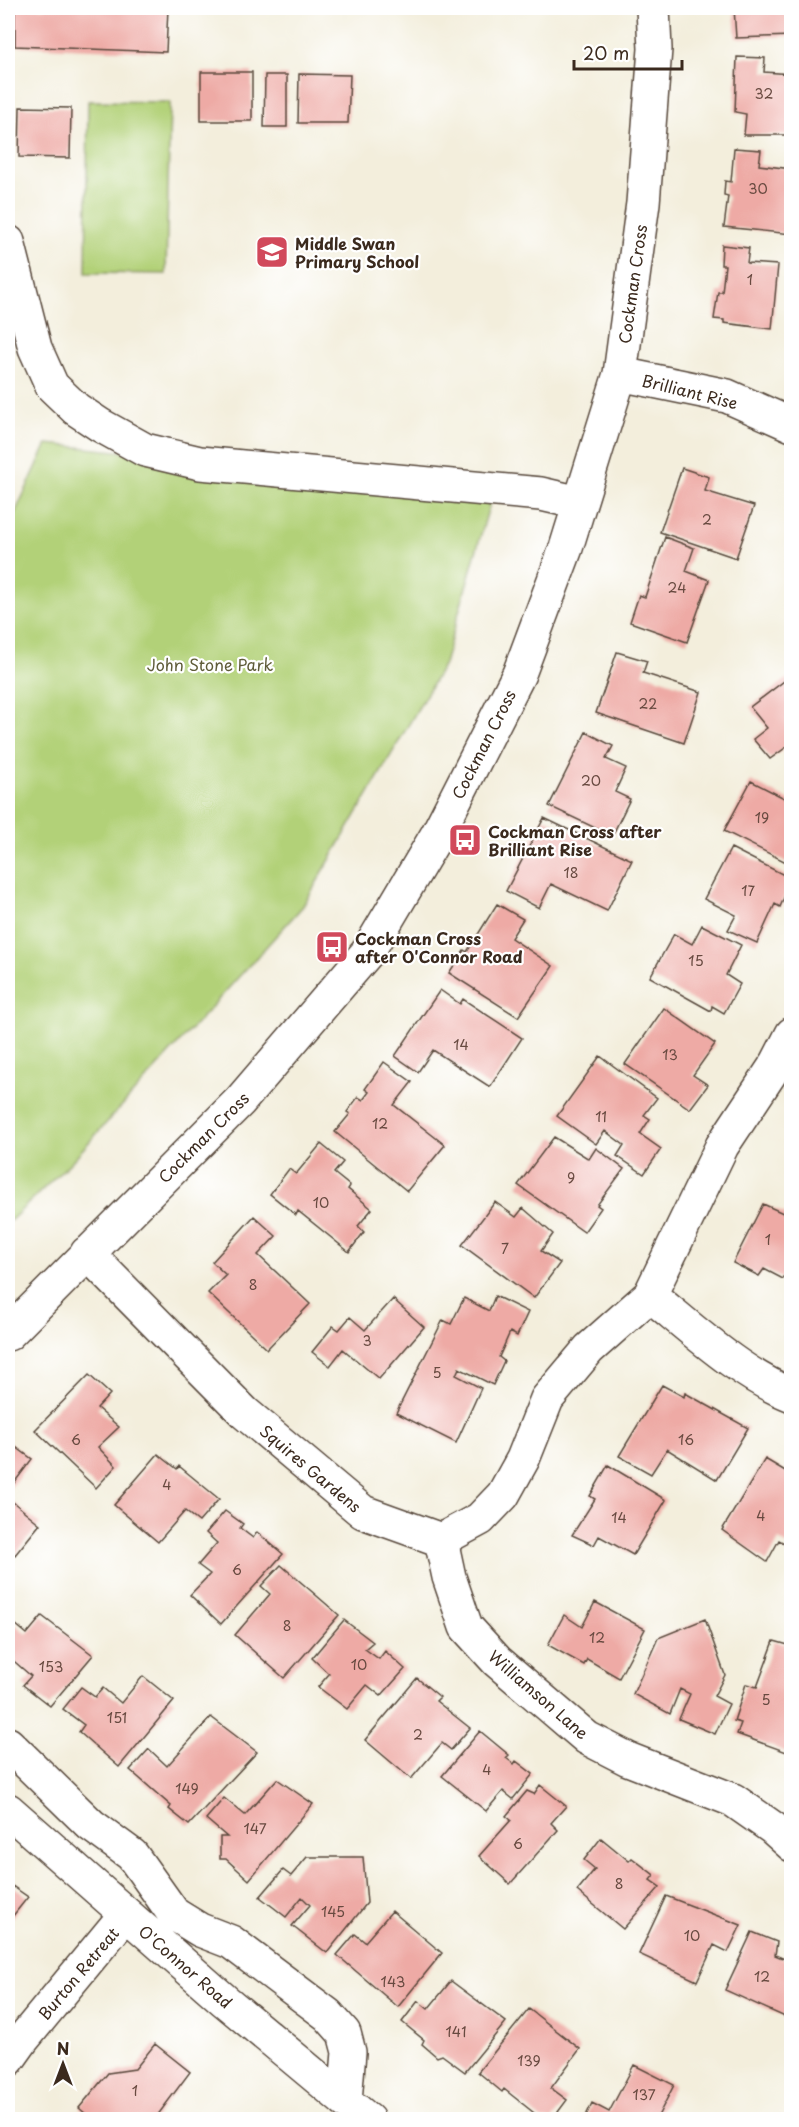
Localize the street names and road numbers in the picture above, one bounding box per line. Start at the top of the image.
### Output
street label: Cockman Cross [612,223,652,345]
street label: Brilliant Rise [640,368,740,414]
street label: Cockman Cross [445,685,521,803]
street label: Cockman Cross [152,1086,254,1188]
street label: Squires Gardens [255,1418,367,1518]
street label: Williamson Lane [484,1644,594,1744]
street label: O'Connor Road [134,1919,238,2013]
street label: Burton Retreat [32,1921,124,2025]

